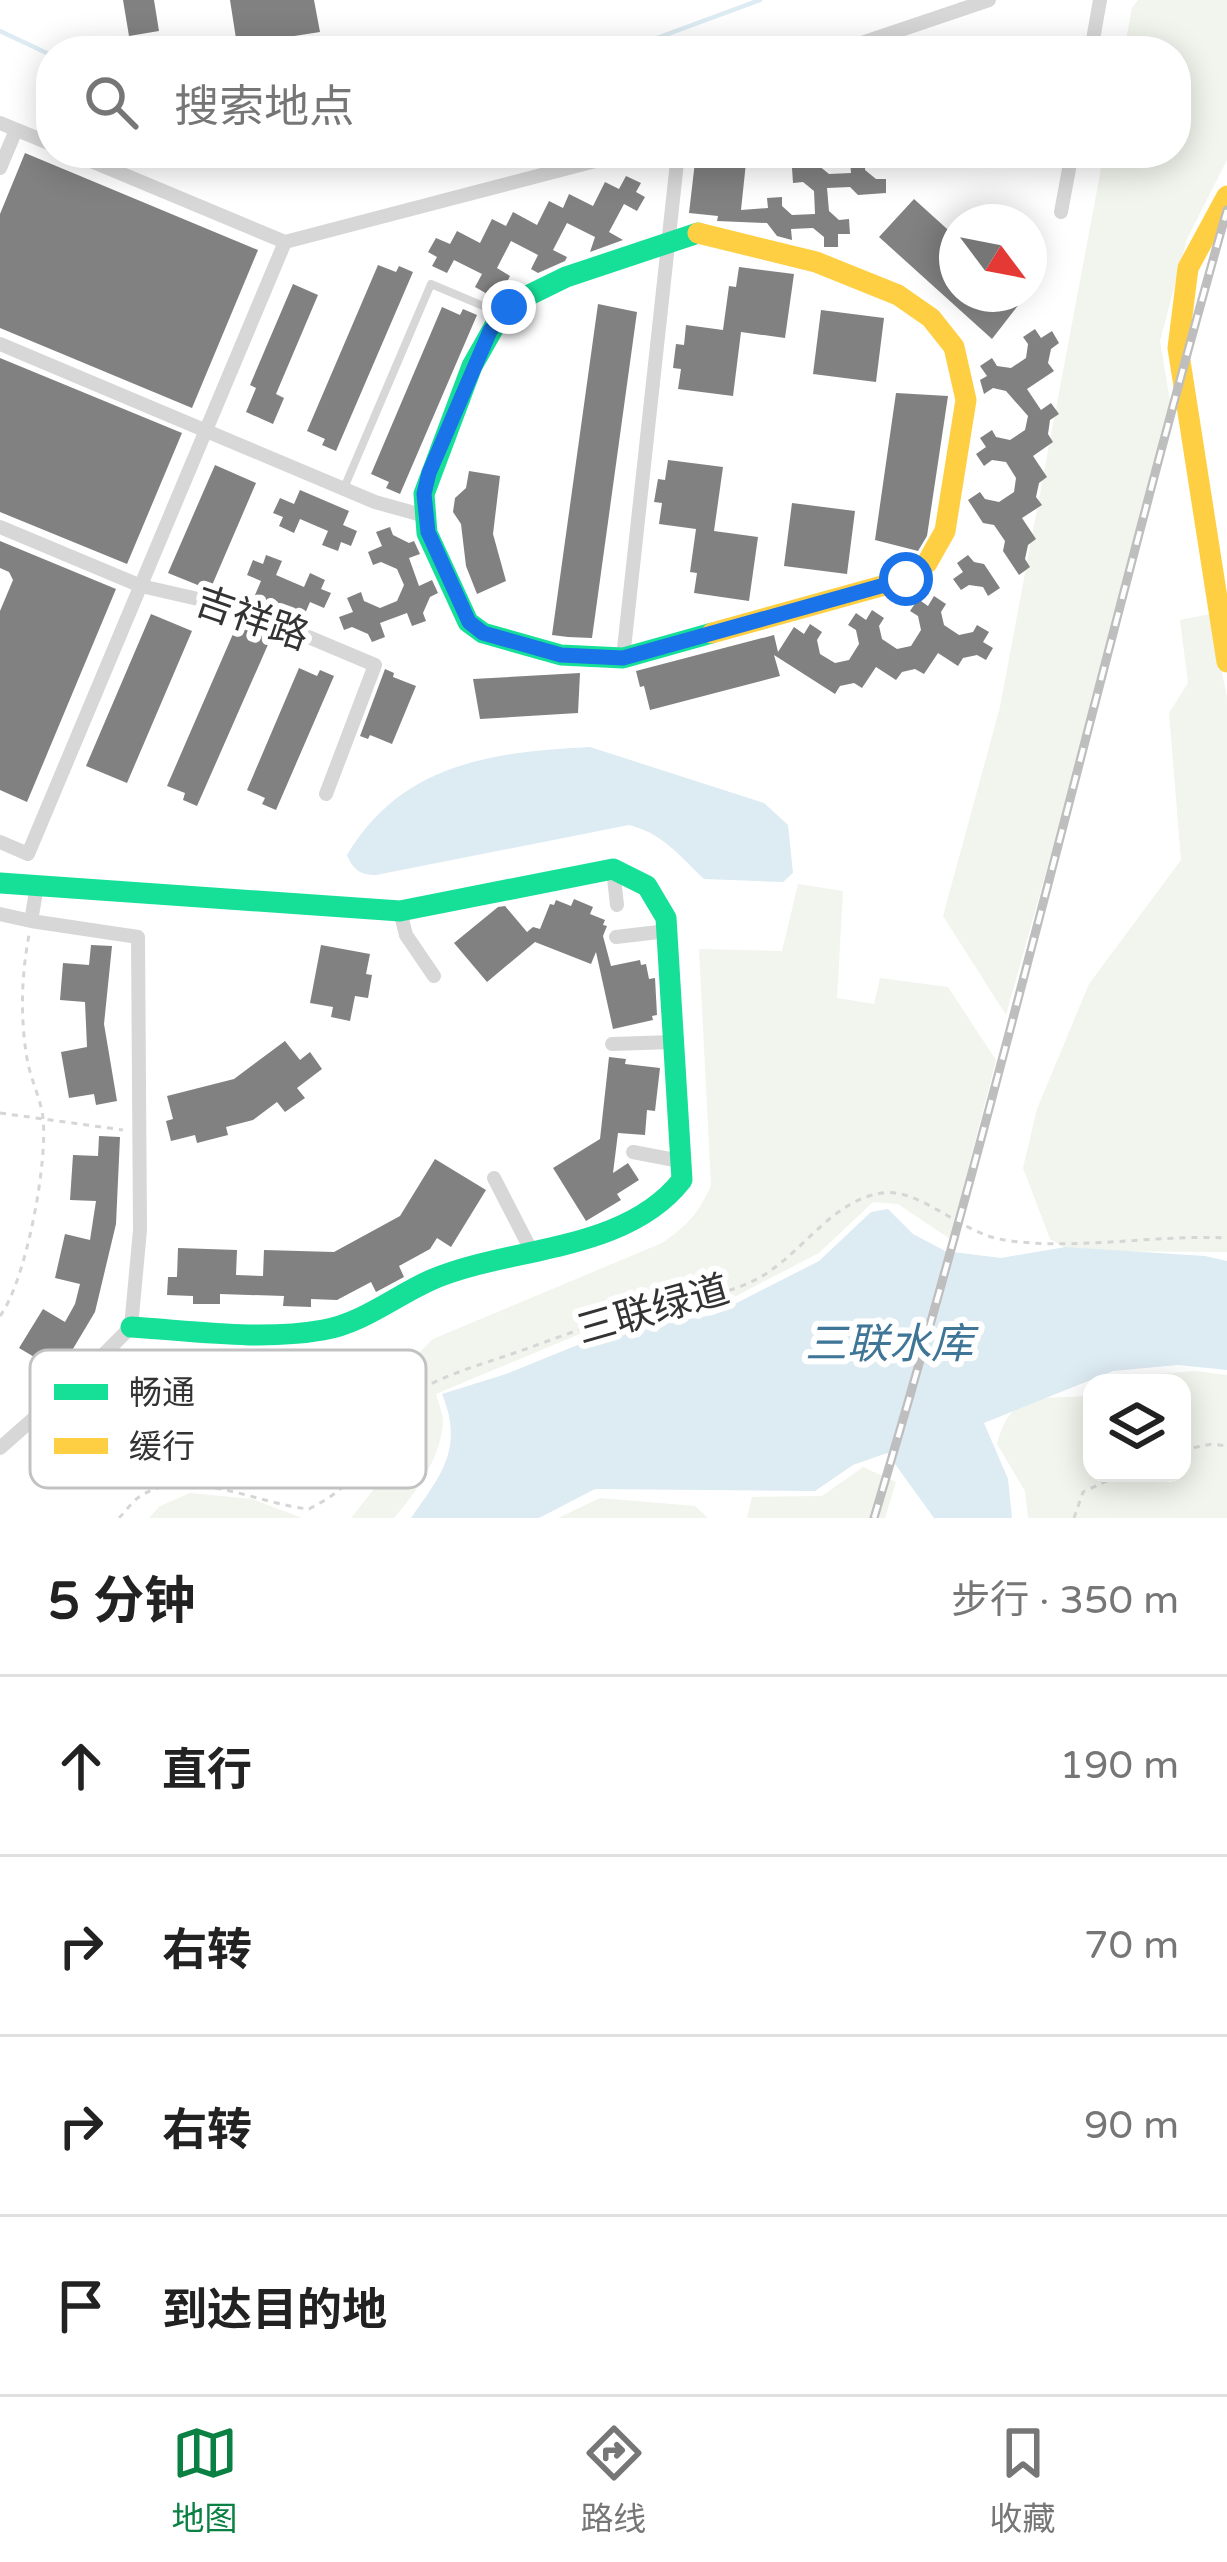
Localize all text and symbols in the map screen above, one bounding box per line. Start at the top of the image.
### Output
search box [36,36,1191,168]
icon: search [78,69,144,135]
text: 搜索地点 [174,81,354,135]
north arrow [939,204,1047,312]
route end [482,280,536,334]
route start [879,552,933,606]
street label: 吉祥路 [189,578,315,660]
street label: 三联绿道 [572,1266,734,1354]
water label: 三联水库 [805,1319,979,1370]
legend [30,1350,426,1488]
text: 畅通 [129,1374,195,1413]
map controls [1083,1374,1191,1482]
button: layers [1083,1374,1191,1482]
text: 缓行 [129,1428,195,1467]
text: 5 分钟 [48,1571,195,1633]
text: 步行 · 350 m [951,1577,1179,1624]
icon: ahead [48,1733,114,1799]
text: 190 m [1060,1742,1179,1789]
text: 直行 [162,1744,252,1798]
icon: right [48,1913,114,1979]
text: 70 m [1084,1922,1179,1969]
text: 右转 [162,1924,252,1978]
icon: right [48,2093,114,2159]
text: 90 m [1084,2102,1179,2149]
text: 右转 [162,2104,252,2158]
icon: arrive [48,2273,114,2339]
text: 到达目的地 [162,2284,387,2338]
tab: 地图 [172,2420,238,2540]
tab: 路线 [581,2420,647,2540]
tab: 收藏 [990,2420,1056,2540]

